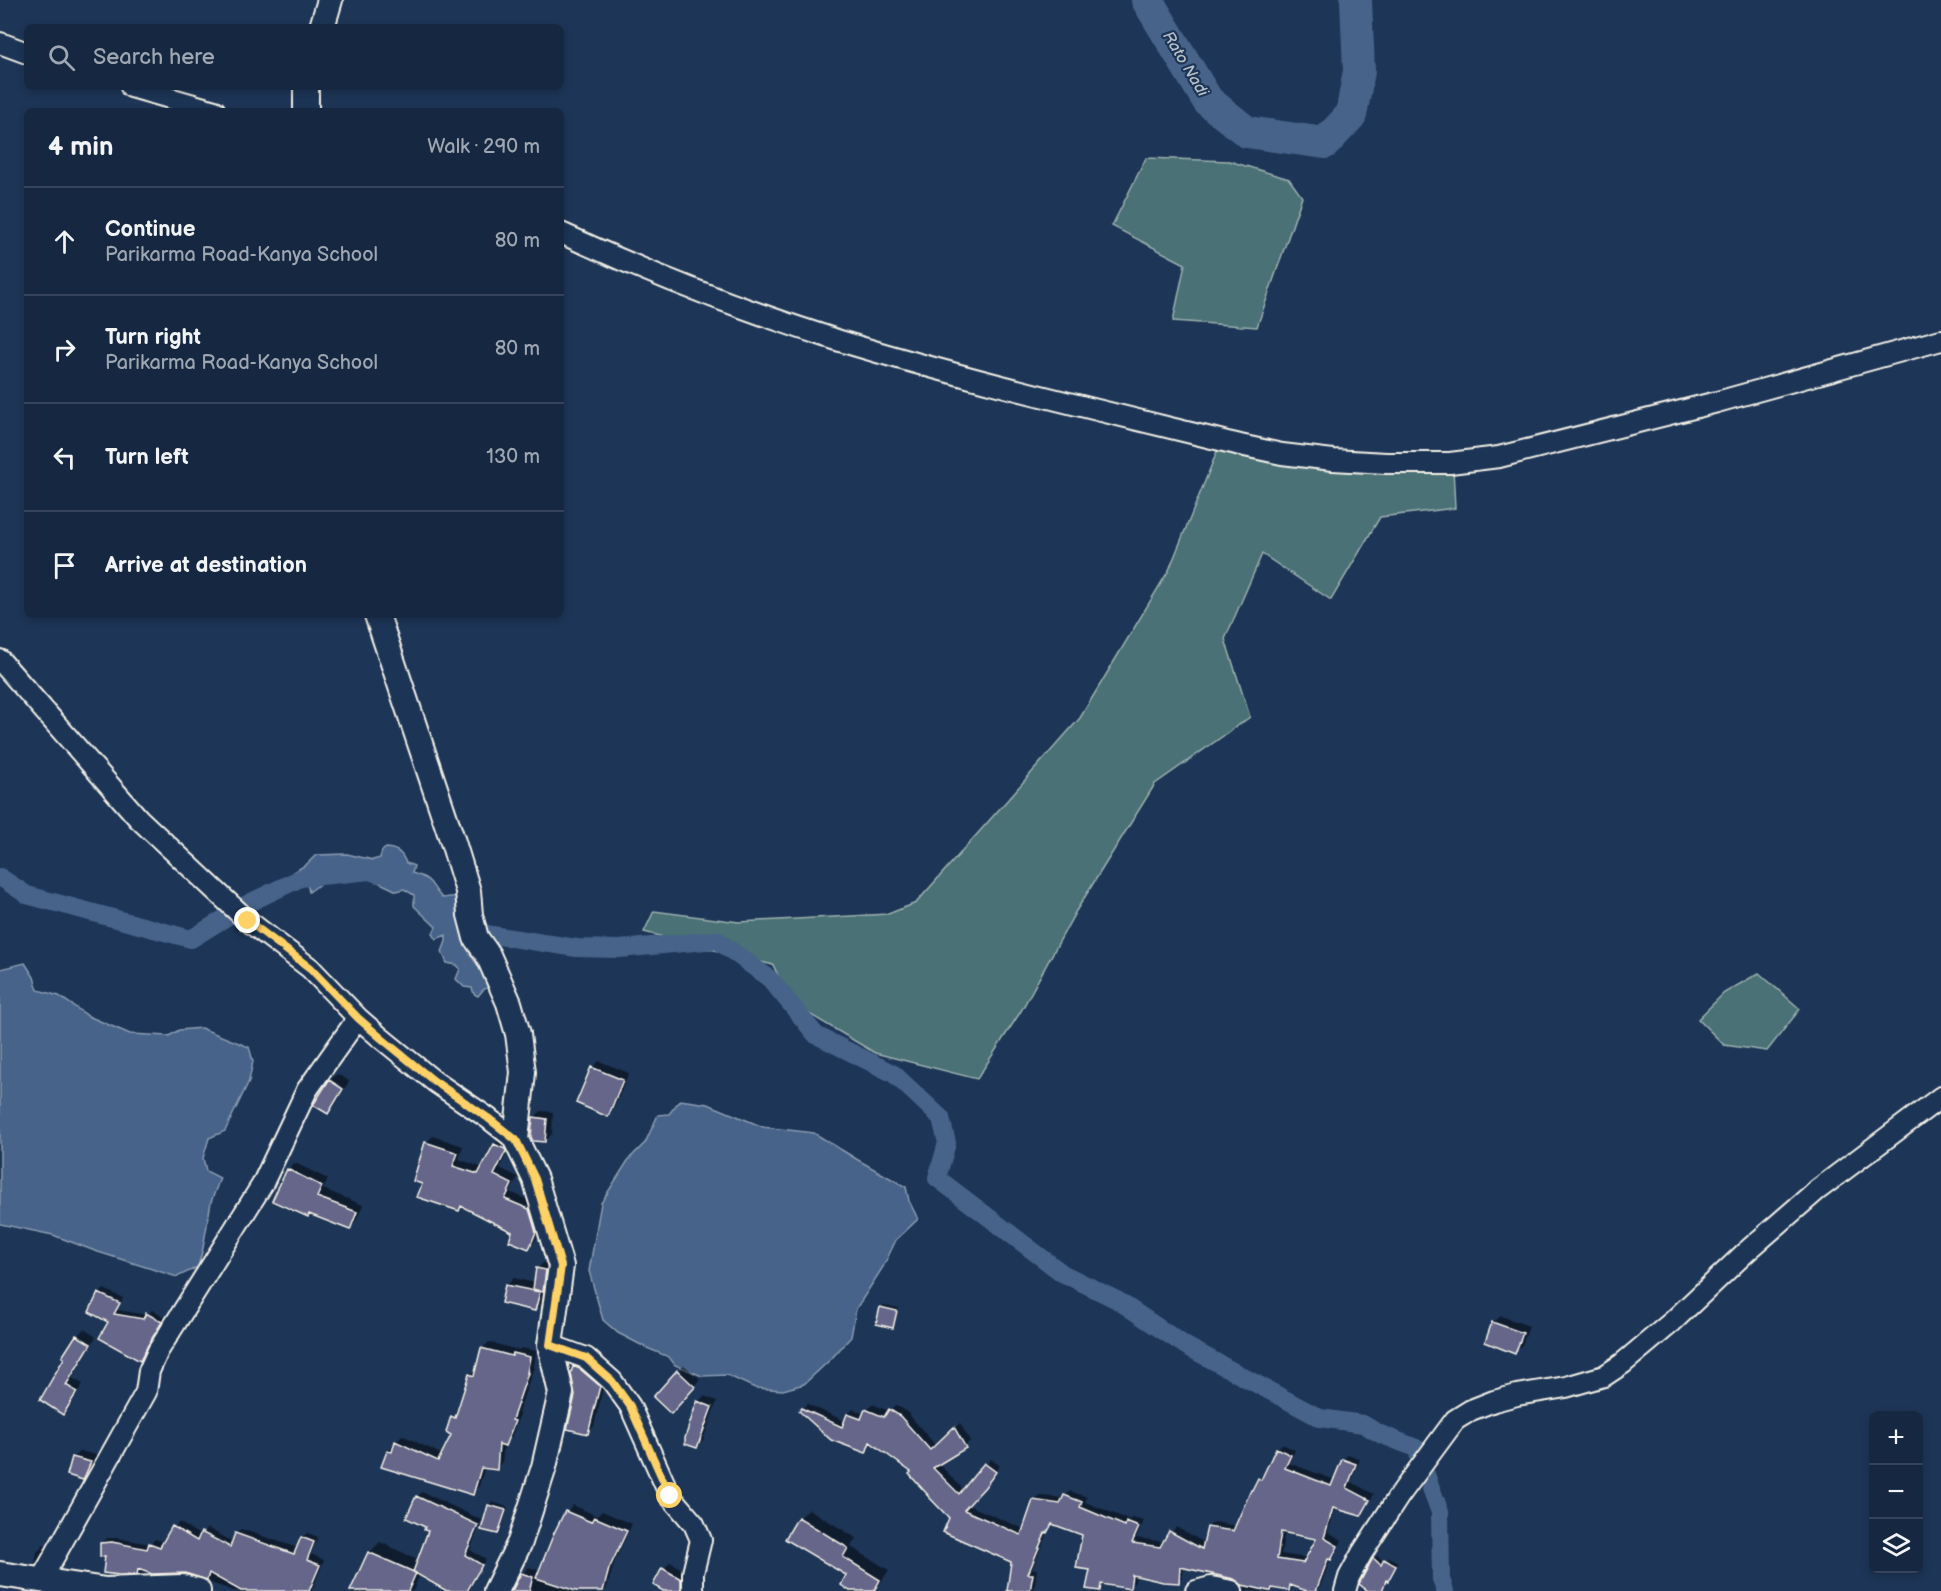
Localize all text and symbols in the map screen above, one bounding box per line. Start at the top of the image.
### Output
search box [24,24,564,90]
water label: Rato Nadi [1158,28,1213,101]
icon: search [45,41,78,74]
text: Search here [93,44,215,71]
text: 4 min [48,132,113,163]
text: Walk · 290 m [427,135,540,159]
text: Continue [105,216,195,243]
icon: ahead [48,225,81,258]
text: 80 m [495,229,540,253]
text: Parikarma Road-Kanya School [105,243,378,267]
text: Turn right [105,324,201,351]
icon: right [48,333,81,366]
text: 80 m [495,337,540,361]
text: Parikarma Road-Kanya School [105,351,378,375]
icon: left [48,441,81,474]
text: Turn left [105,444,189,471]
text: 130 m [486,445,540,469]
icon: arrive [48,549,81,582]
text: Arrive at destination [105,552,307,579]
route end [234,907,260,933]
map controls [1869,1411,1923,1573]
button: + [1869,1411,1923,1465]
button: − [1869,1465,1923,1519]
route start [656,1482,682,1508]
button: layers [1869,1519,1923,1573]

